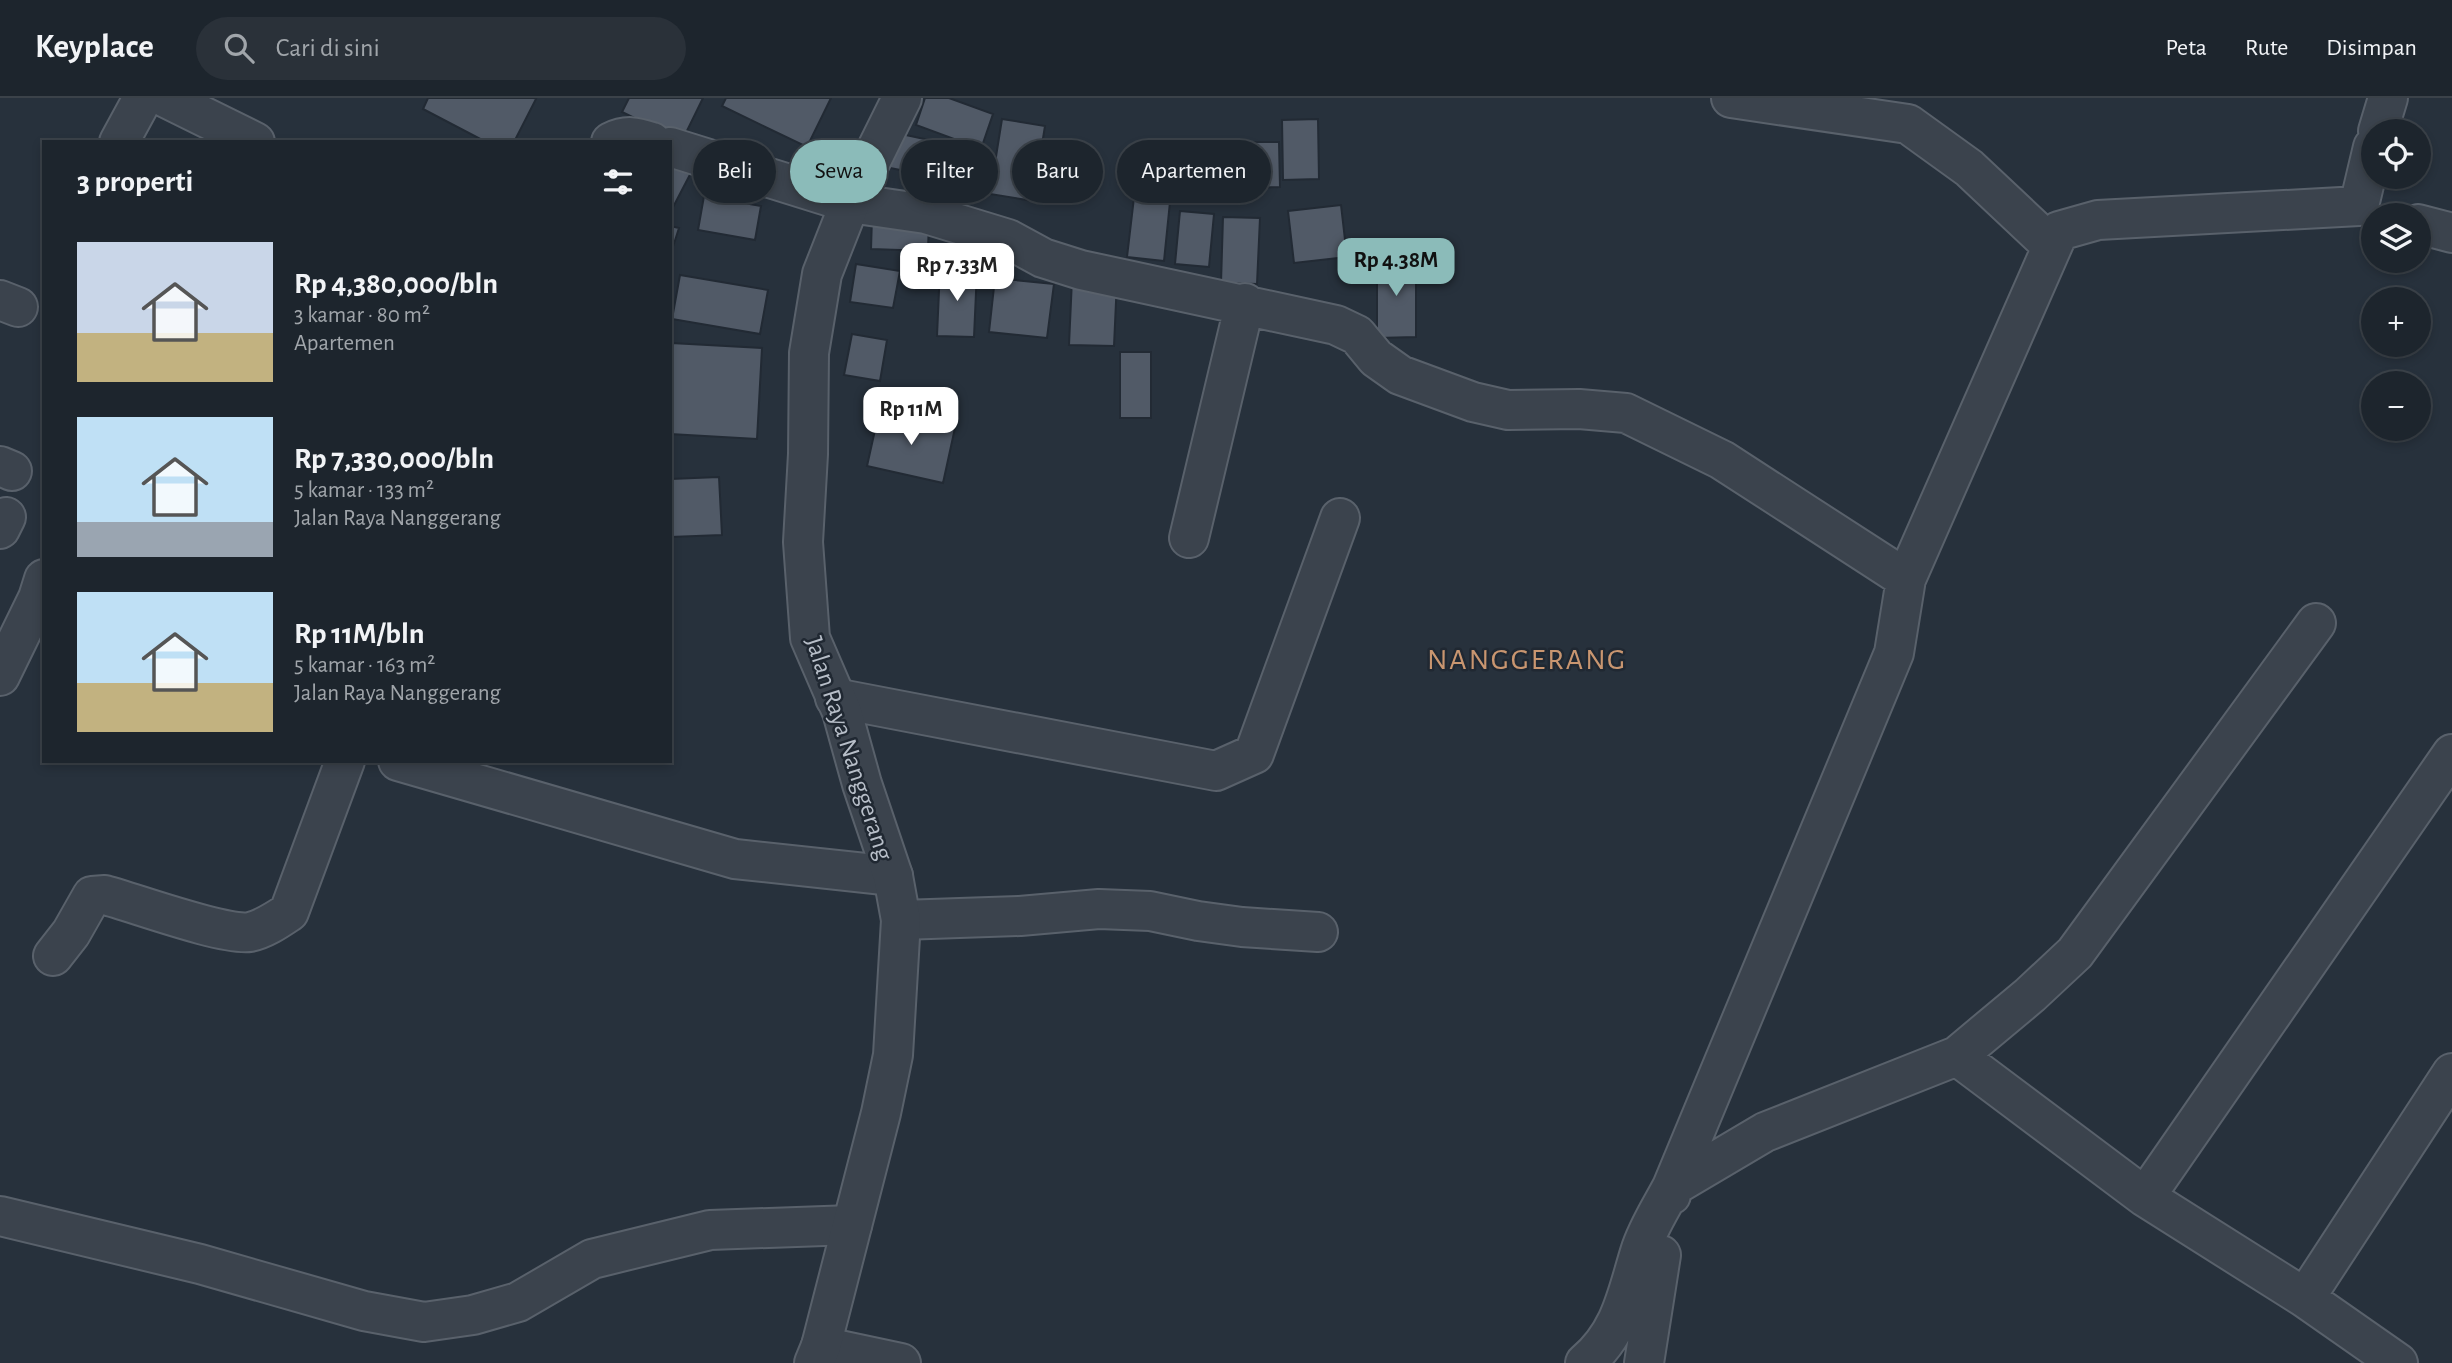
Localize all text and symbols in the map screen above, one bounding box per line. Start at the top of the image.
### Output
search box [196,17,686,80]
icon: search [220,29,258,67]
text: Keyplace [35,31,154,64]
text: Cari di sini [276,35,380,61]
text: Peta [2166,36,2207,60]
text: Rute [2245,36,2288,60]
text: Disimpan [2326,36,2417,60]
map controls [2361,119,2431,441]
button: locate [2361,119,2431,189]
chip: Beli [693,140,776,203]
chip: Sewa [790,140,887,203]
chip: Filter [901,140,998,203]
chip: Baru [1012,140,1103,203]
chip: Apartemen [1117,140,1271,203]
icon: filters [599,163,637,201]
text: 3 properti [77,167,193,197]
button: layers [2361,203,2431,273]
pin: Rp 4.38M [1324,238,1468,298]
pin: Rp 7.33M [885,244,1029,303]
text: Rp 4.38M [1354,249,1438,272]
text: Rp 7.33M [916,254,998,277]
text: Rp 4,380,000/bln [294,269,498,299]
icon: home [133,270,217,354]
button: + [2361,287,2431,357]
text: 3 kamar · 80 m² [294,304,430,327]
text: Apartemen [294,332,395,355]
button: − [2361,371,2431,441]
pin: Rp 11M [854,388,968,447]
text: Rp 11M [879,398,943,421]
text: Rp 7,330,000/bln [294,444,494,474]
icon: home [133,445,217,529]
text: 5 kamar · 133 m² [294,479,434,502]
text: Jalan Raya Nanggerang [294,507,501,530]
text: Rp 11M/bln [294,619,425,649]
icon: home [133,620,217,704]
street label: Jalan Raya Nanggerang [801,633,898,864]
district label: NANGGERANG [1427,645,1627,675]
text: 5 kamar · 163 m² [294,654,435,677]
text: Jalan Raya Nanggerang [294,682,501,705]

